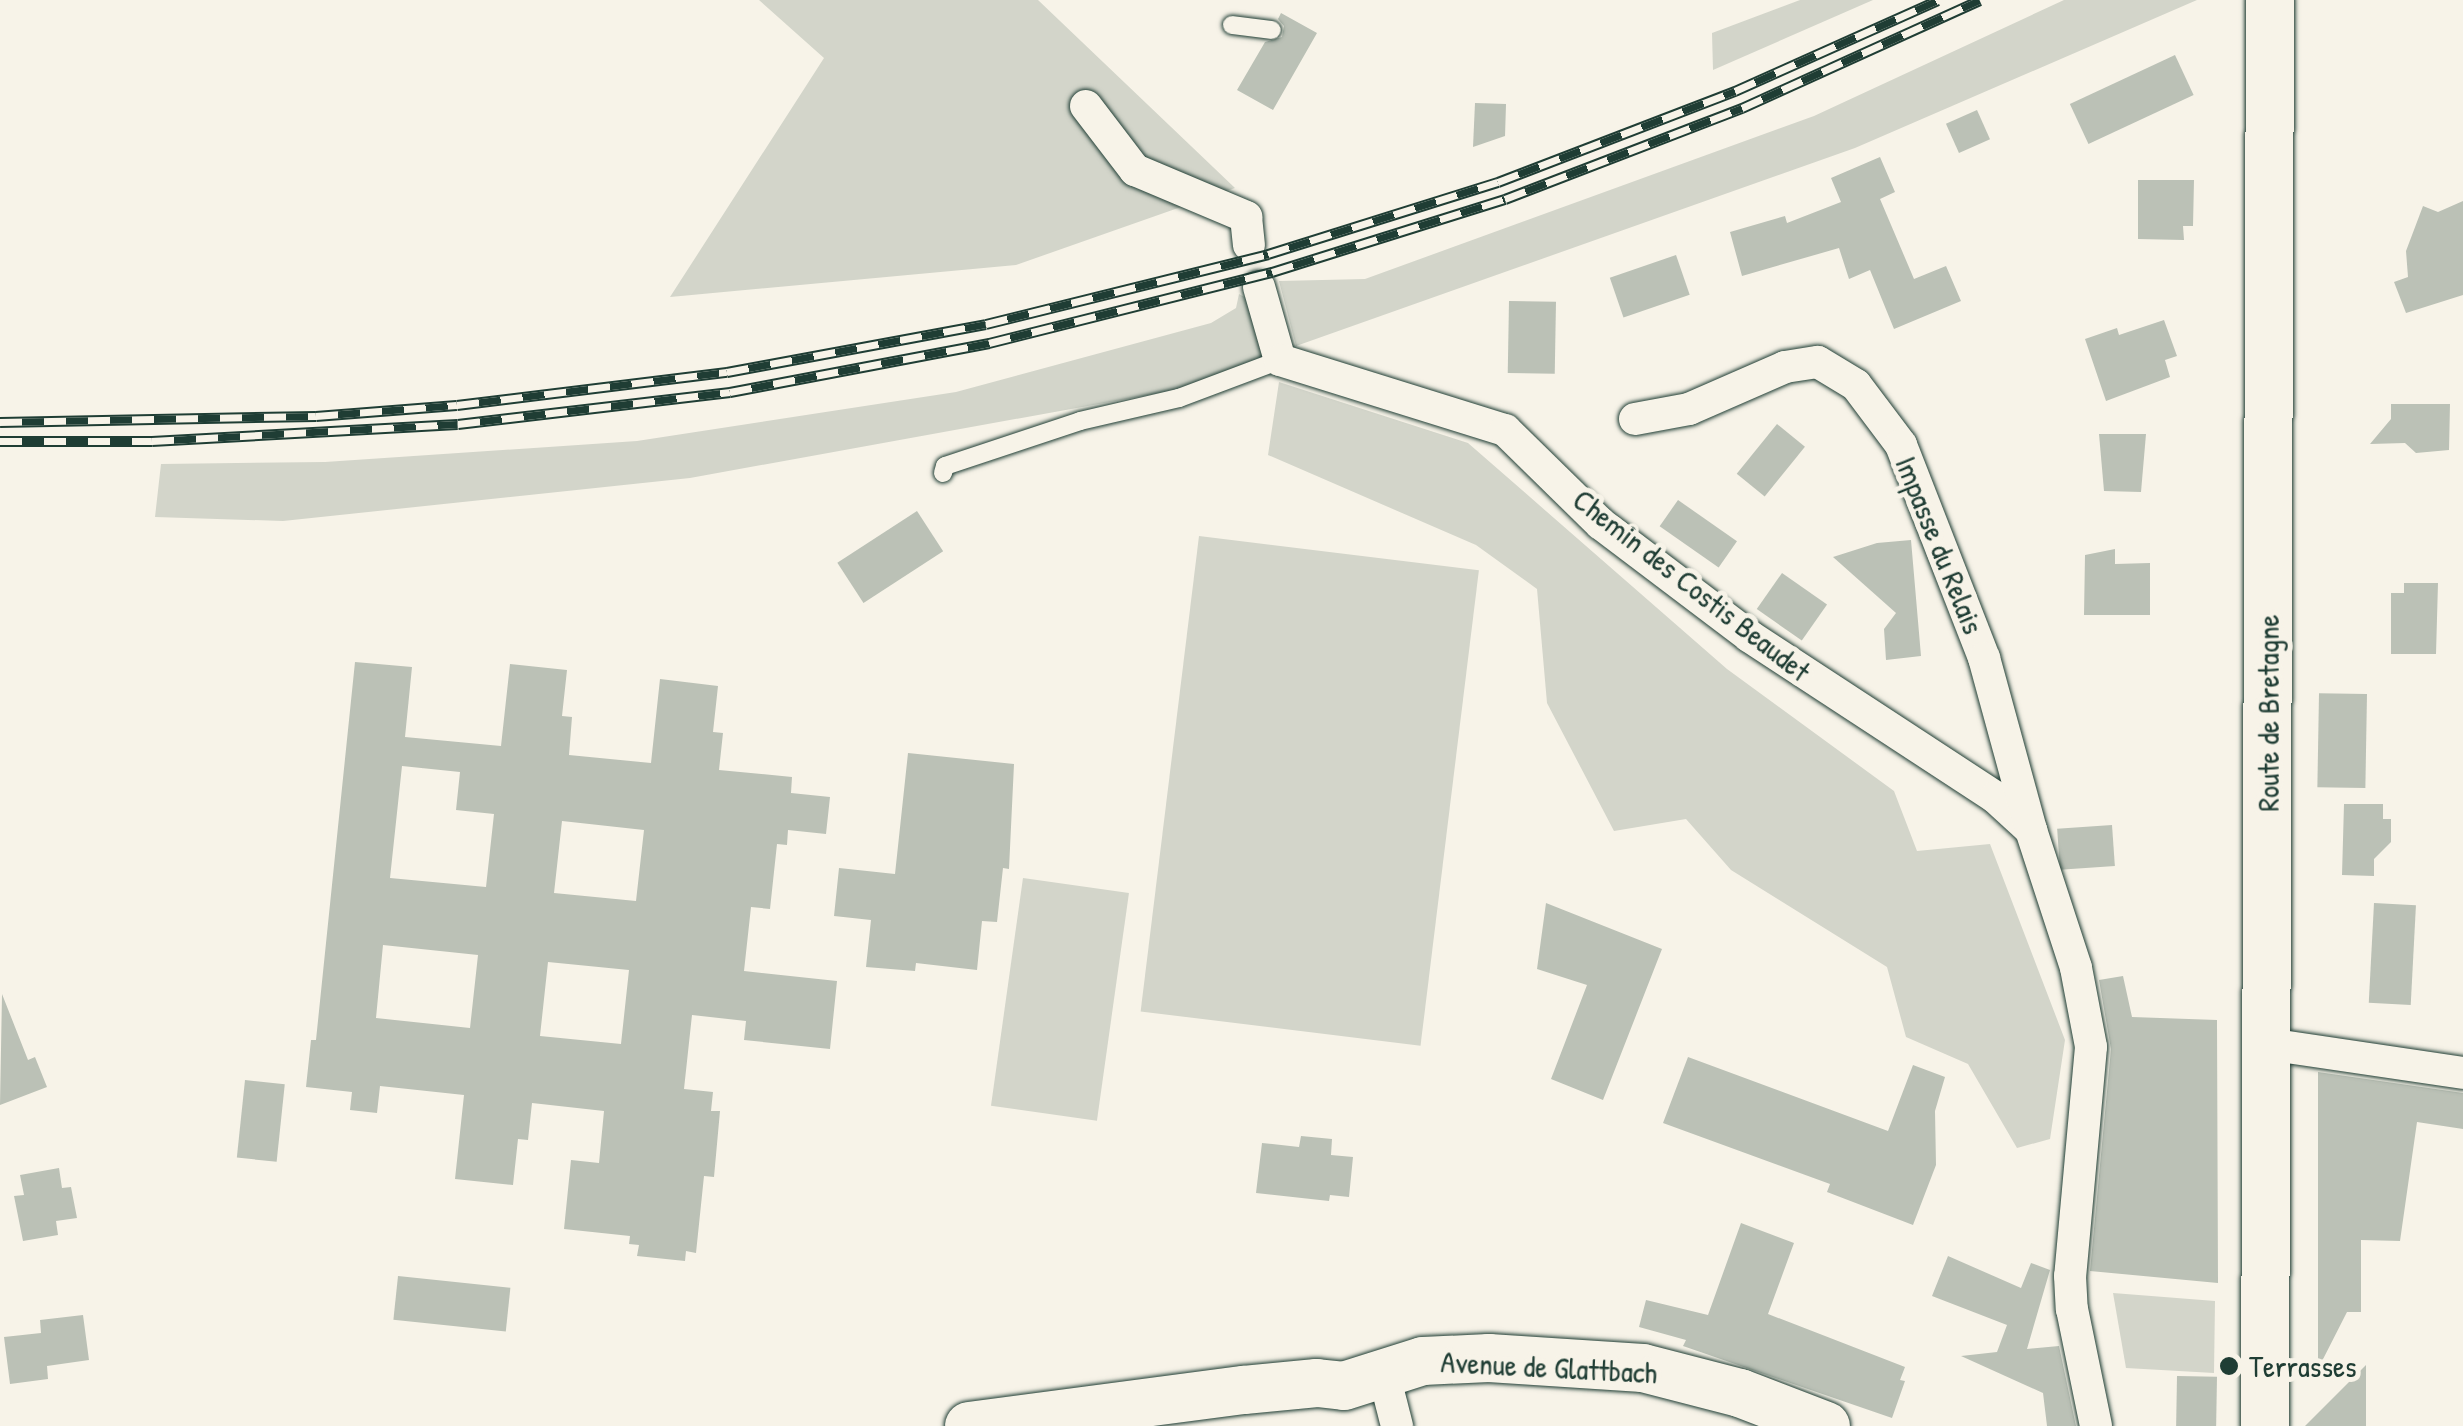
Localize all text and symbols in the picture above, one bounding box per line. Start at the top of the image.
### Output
street label: Impasse du Relais [1888,451,1992,639]
street label: Chemin des Costis Beaudet [1566,481,1818,689]
street label: Route de Bretagne [2250,614,2286,812]
street label: Avenue de Glattbach [1440,1343,1658,1391]
place label: Terrasses [2249,1348,2356,1384]
marker: Terrasses [2218,1355,2240,1377]

